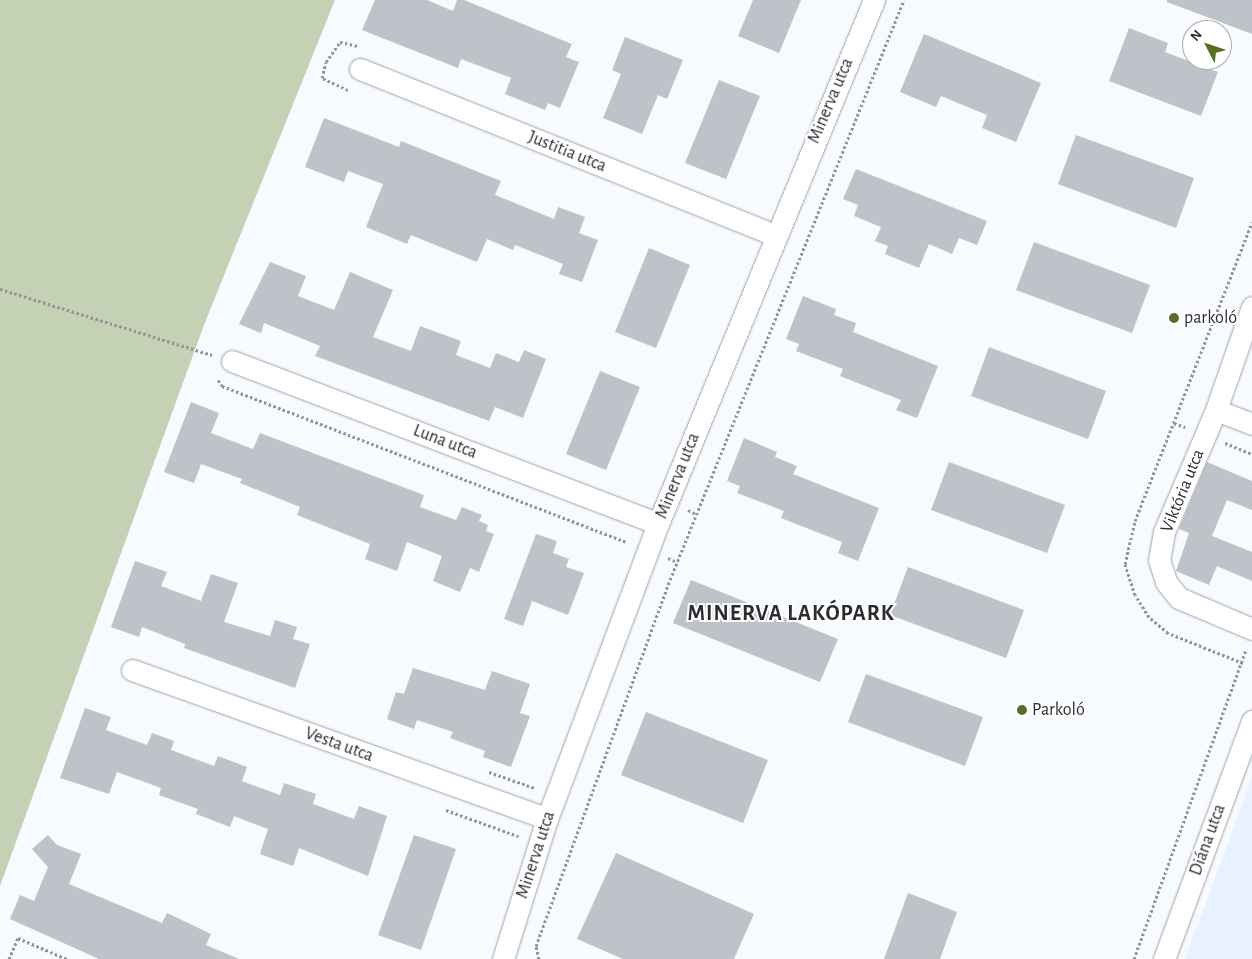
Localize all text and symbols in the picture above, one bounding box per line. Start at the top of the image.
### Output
north arrow [1182,20,1232,70]
text: N [1188,28,1205,44]
street label: Minerva utca [803,55,859,147]
street label: Justitia utca [525,127,609,177]
place label: parkoló [1184,307,1237,329]
marker: parkoló [1168,312,1180,324]
street label: Luna utca [410,420,480,464]
street label: Minerva utca [651,430,705,522]
street label: Viktória utca [1156,446,1210,536]
district label: MINERVA LAKÓPARK [686,601,896,627]
place label: Parkoló [1032,699,1085,721]
marker: Parkoló [1016,704,1028,716]
street label: Vesta utca [302,723,376,767]
street label: Diána utca [1185,801,1231,879]
street label: Minerva utca [512,809,560,901]

